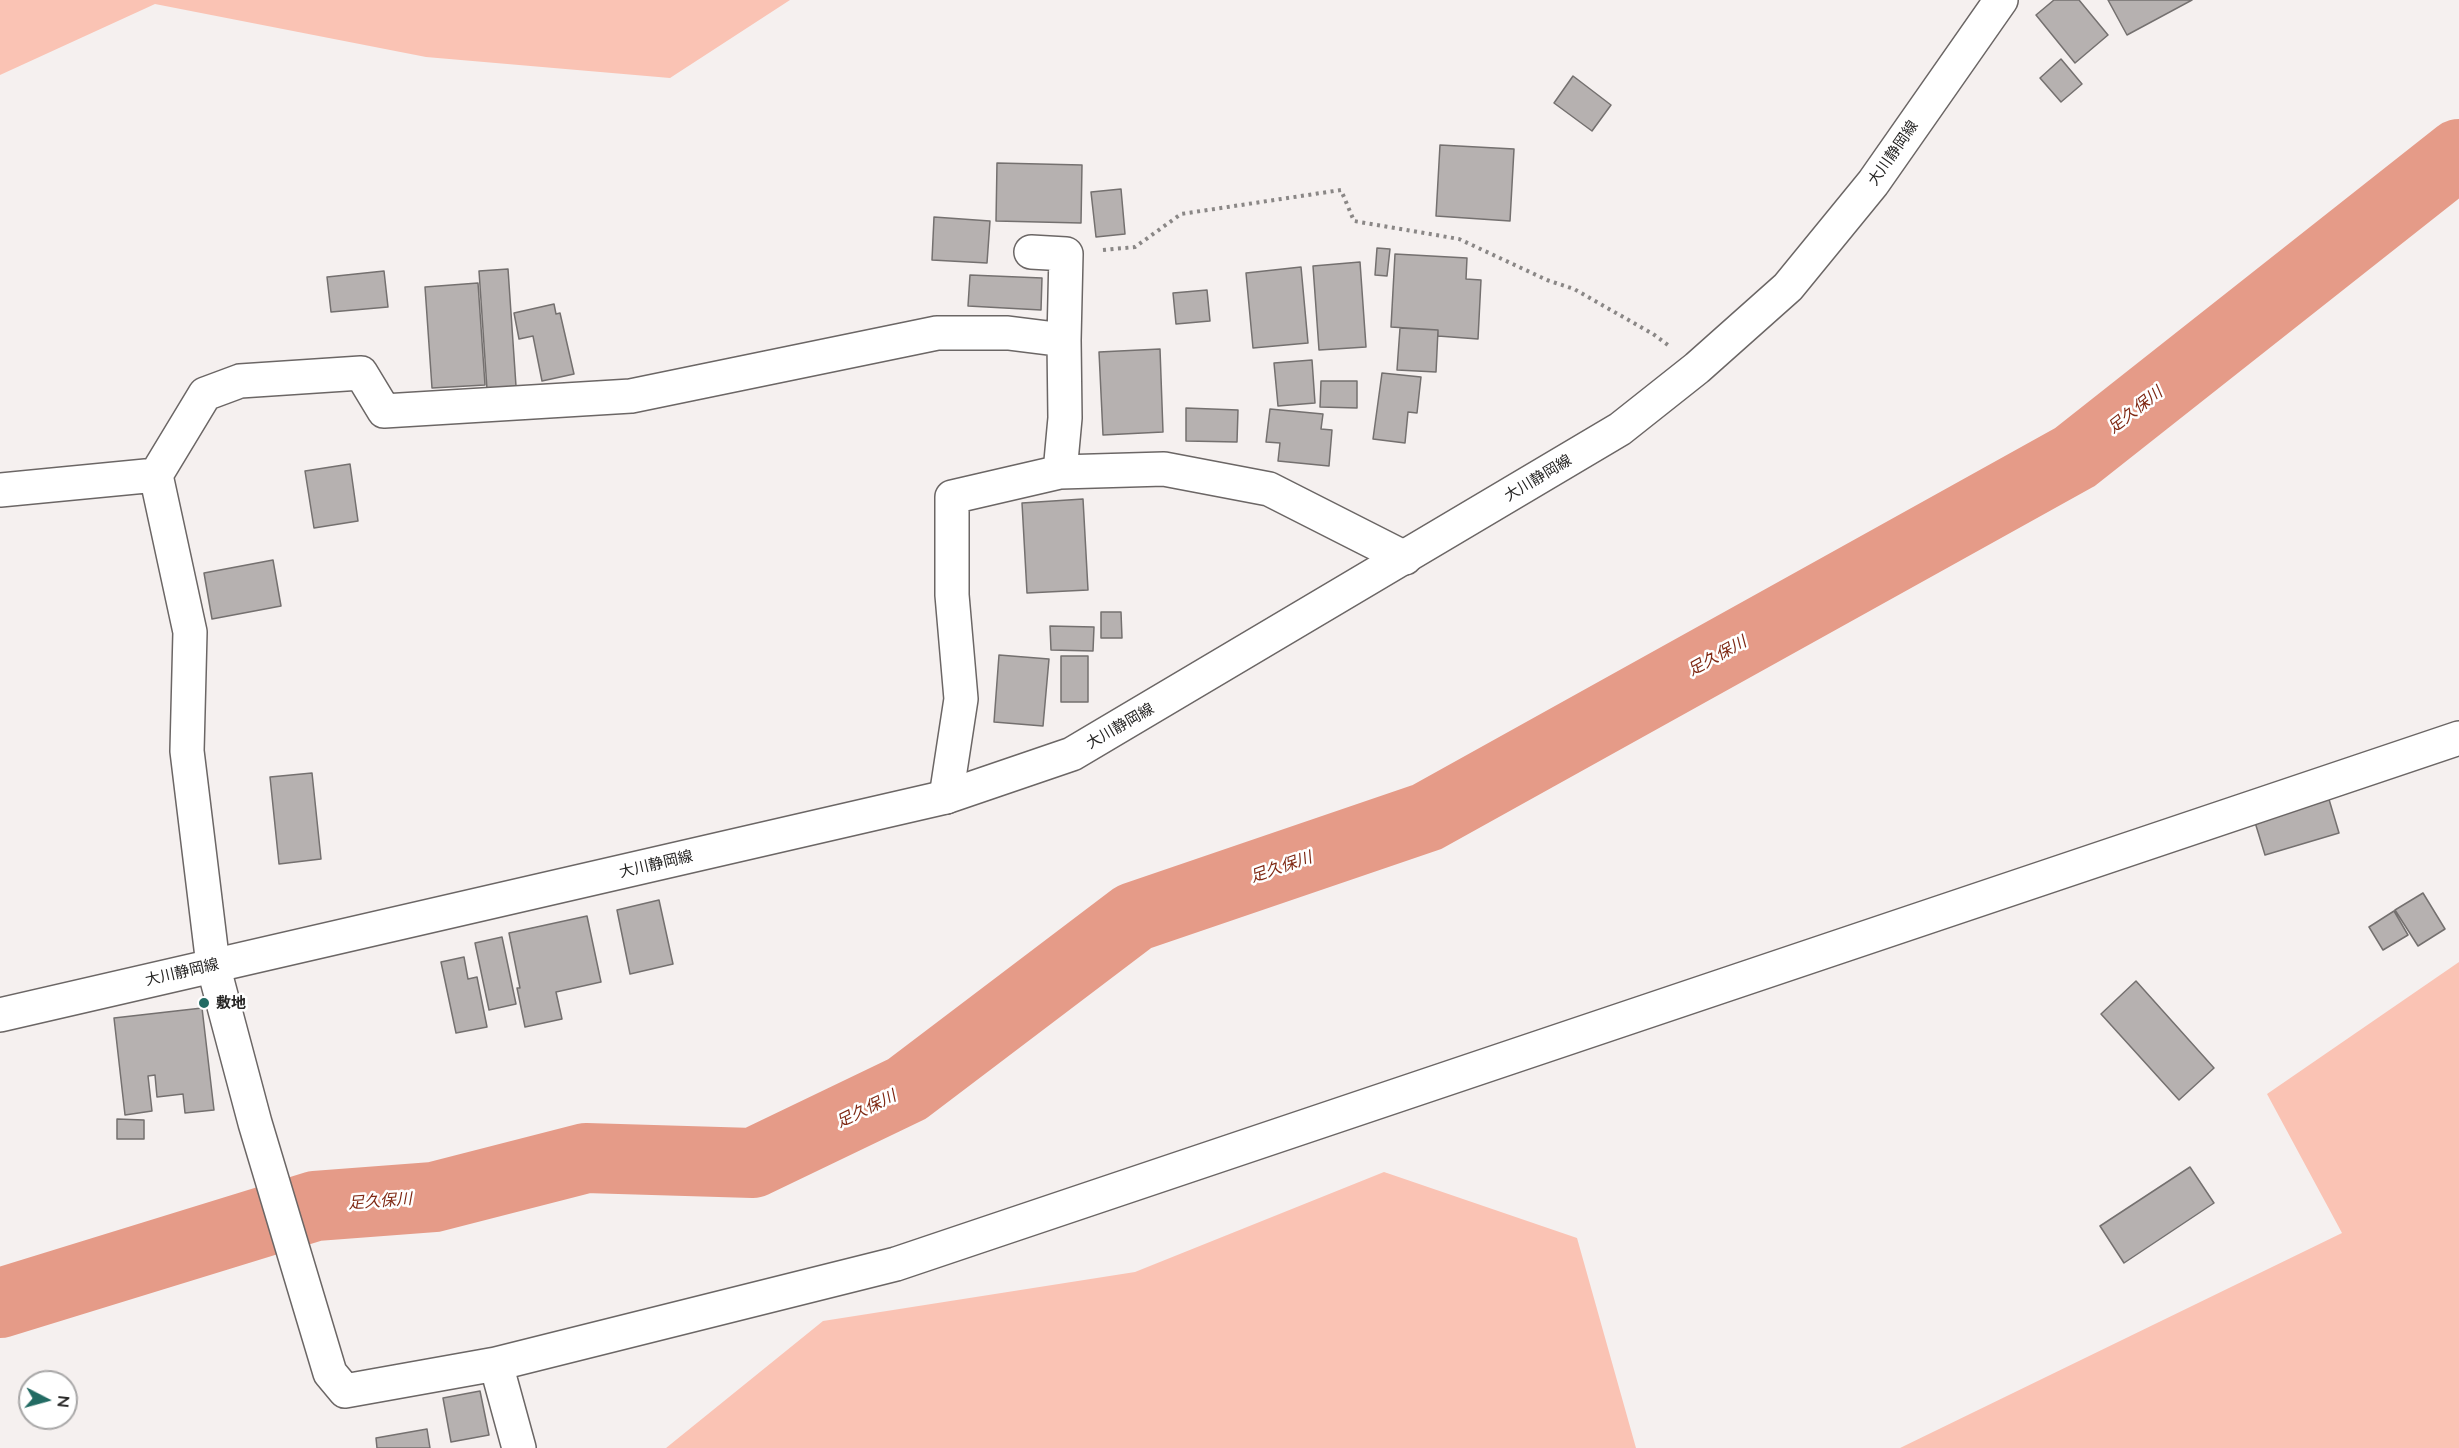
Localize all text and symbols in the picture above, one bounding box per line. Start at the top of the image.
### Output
street label: 大川静岡線 [1864,117,1922,189]
water label: 足久保川 [2104,383,2166,437]
street label: 大川静岡線 [1501,451,1575,505]
water label: 足久保川 [1684,632,1750,680]
street label: 大川静岡線 [1083,699,1157,753]
street label: 大川静岡線 [617,847,695,881]
water label: 足久保川 [1248,848,1314,886]
street label: 大川静岡線 [143,955,221,989]
place label: 敷地 [216,994,246,1012]
marker: 敷地 [197,996,211,1010]
water label: 足久保川 [833,1086,899,1132]
water label: 足久保川 [347,1189,413,1213]
north arrow [18,1370,78,1430]
text: N [54,1395,75,1409]

